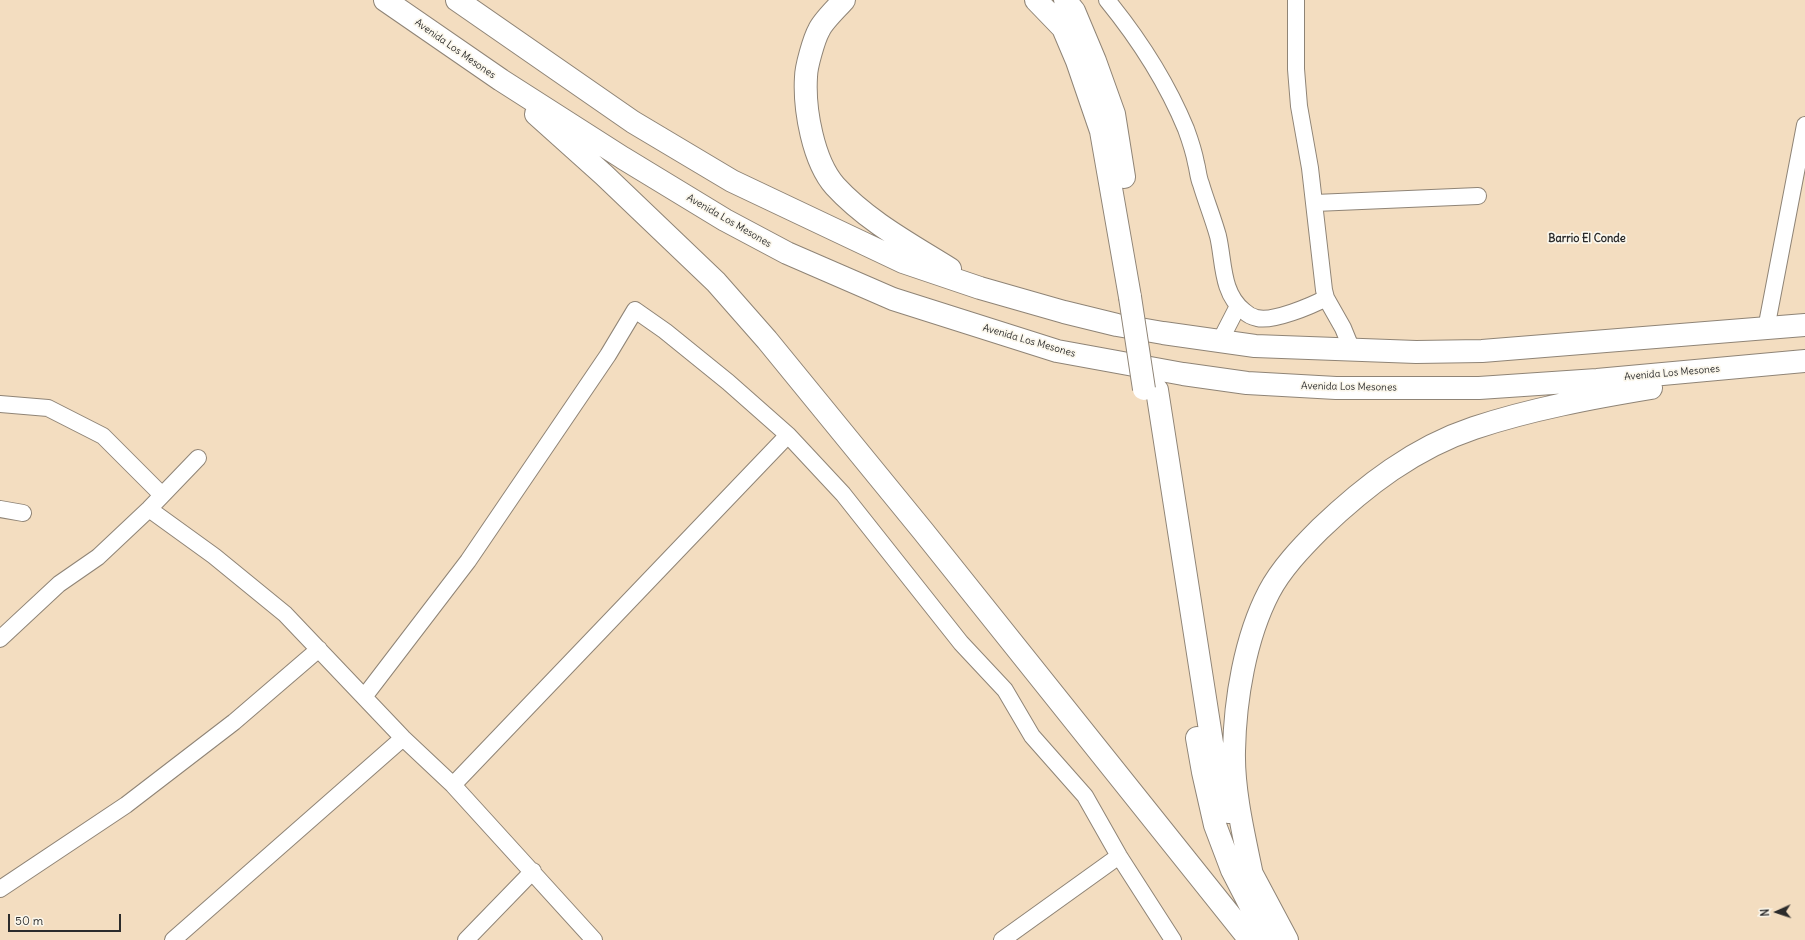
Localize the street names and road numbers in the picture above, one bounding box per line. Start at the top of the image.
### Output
street label: Avenida Los Mesones [412,17,498,81]
street label: Avenida Los Mesones [685,192,773,250]
street label: Avenida Los Mesones [981,322,1077,360]
street label: Avenida Los Mesones [1624,363,1720,383]
street label: Avenida Los Mesones [1301,380,1397,394]

